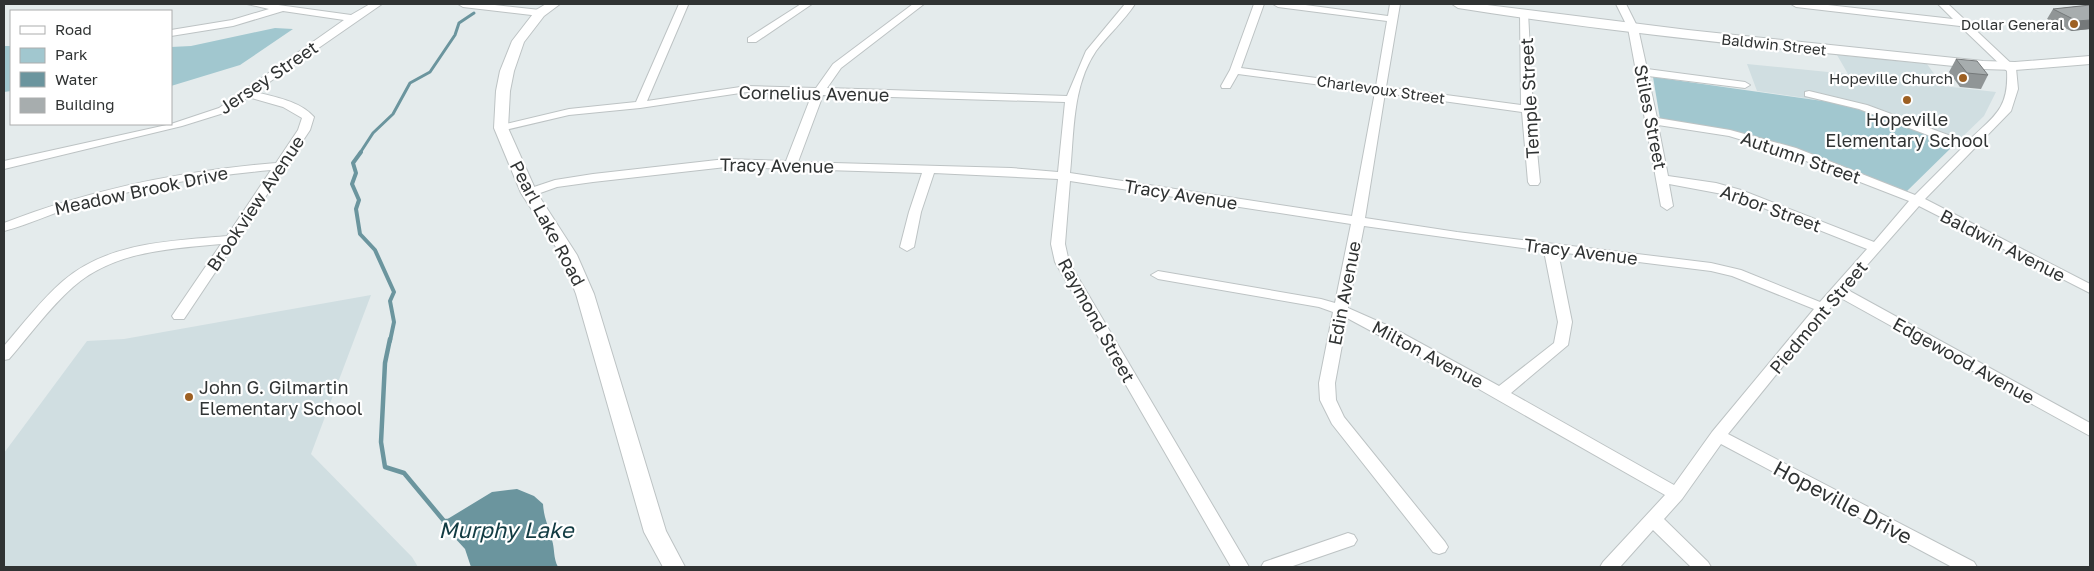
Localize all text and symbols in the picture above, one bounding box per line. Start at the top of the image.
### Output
legend [10,10,172,125]
place label: Dollar General [1961,15,2064,33]
marker: Dollar General [2068,18,2080,30]
text: Road [55,20,92,38]
street label: Baldwin Street [1720,30,1828,58]
street label: Jersey Street [214,36,322,118]
street label: Temple Street [1515,37,1543,159]
text: Park [55,45,88,63]
street label: Stiles Street [1630,63,1672,171]
place label: Hopeville Church [1829,69,1953,87]
text: Water [55,70,98,88]
street label: Charlevoux Street [1316,71,1446,107]
marker: Hopeville Church [1957,72,1969,84]
street label: Cornelius Avenue [739,81,889,105]
marker: Hopeville Elementary School [1901,94,1913,106]
text: Building [55,95,115,113]
place label: Hopeville Elementary School [1825,108,1989,151]
street label: Autumn Street [1738,126,1864,188]
street label: Brookview Avenue [202,131,308,275]
street label: Tracy Avenue [720,153,834,177]
street label: Pearl Lake Road [506,156,590,290]
street label: Meadow Brook Drive [52,161,230,219]
street label: Tracy Avenue [1123,174,1239,214]
street label: Arbor Street [1718,180,1824,236]
street label: Baldwin Avenue [1937,204,2069,286]
street label: Tracy Avenue [1523,233,1639,269]
street label: Edin Avenue [1323,239,1365,347]
street label: Raymond Street [1054,254,1140,386]
street label: Piedmont Street [1764,256,1872,378]
street label: Edgewood Avenue [1889,312,2039,408]
street label: Milton Avenue [1369,315,1487,393]
place label: John G. Gilmartin Elementary School [199,376,363,419]
marker: John G. Gilmartin Elementary School [183,391,195,403]
street label: Hopeville Drive [1769,455,1917,549]
water label: Murphy Lake [438,516,576,543]

